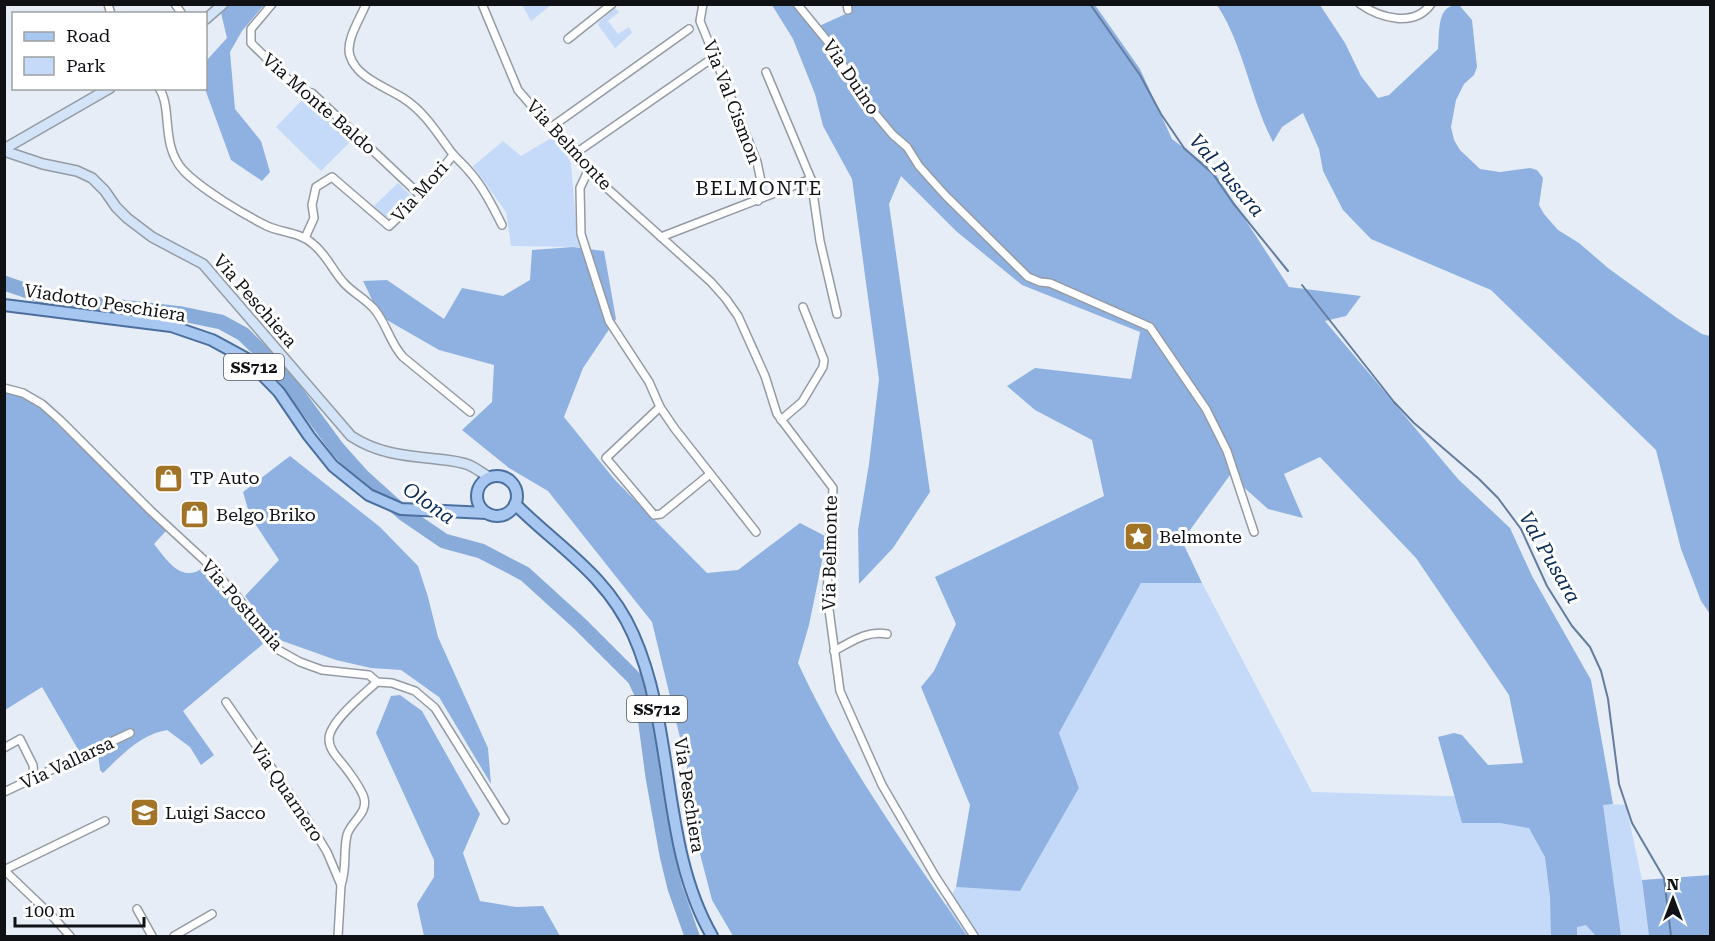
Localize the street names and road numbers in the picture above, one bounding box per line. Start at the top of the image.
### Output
street label: Via Duino [819,35,884,118]
street label: Via Val Cismon [699,37,766,167]
street label: Via Monte Baldo [258,49,380,158]
street label: Via Belmonte [522,95,617,194]
street label: Via Mori [387,157,452,226]
street label: Via Peschiera [209,250,302,352]
street label: Viadotto Peschiera [23,279,188,326]
road number: SS712 [224,354,284,380]
street label: Via Belmonte [818,495,841,611]
street label: Via Postumia [197,555,288,654]
road number: SS712 [627,696,687,722]
street label: Via Vallarsa [17,732,117,793]
street label: Via Peschiera [670,736,709,854]
street label: Via Quarnero [247,738,328,845]

